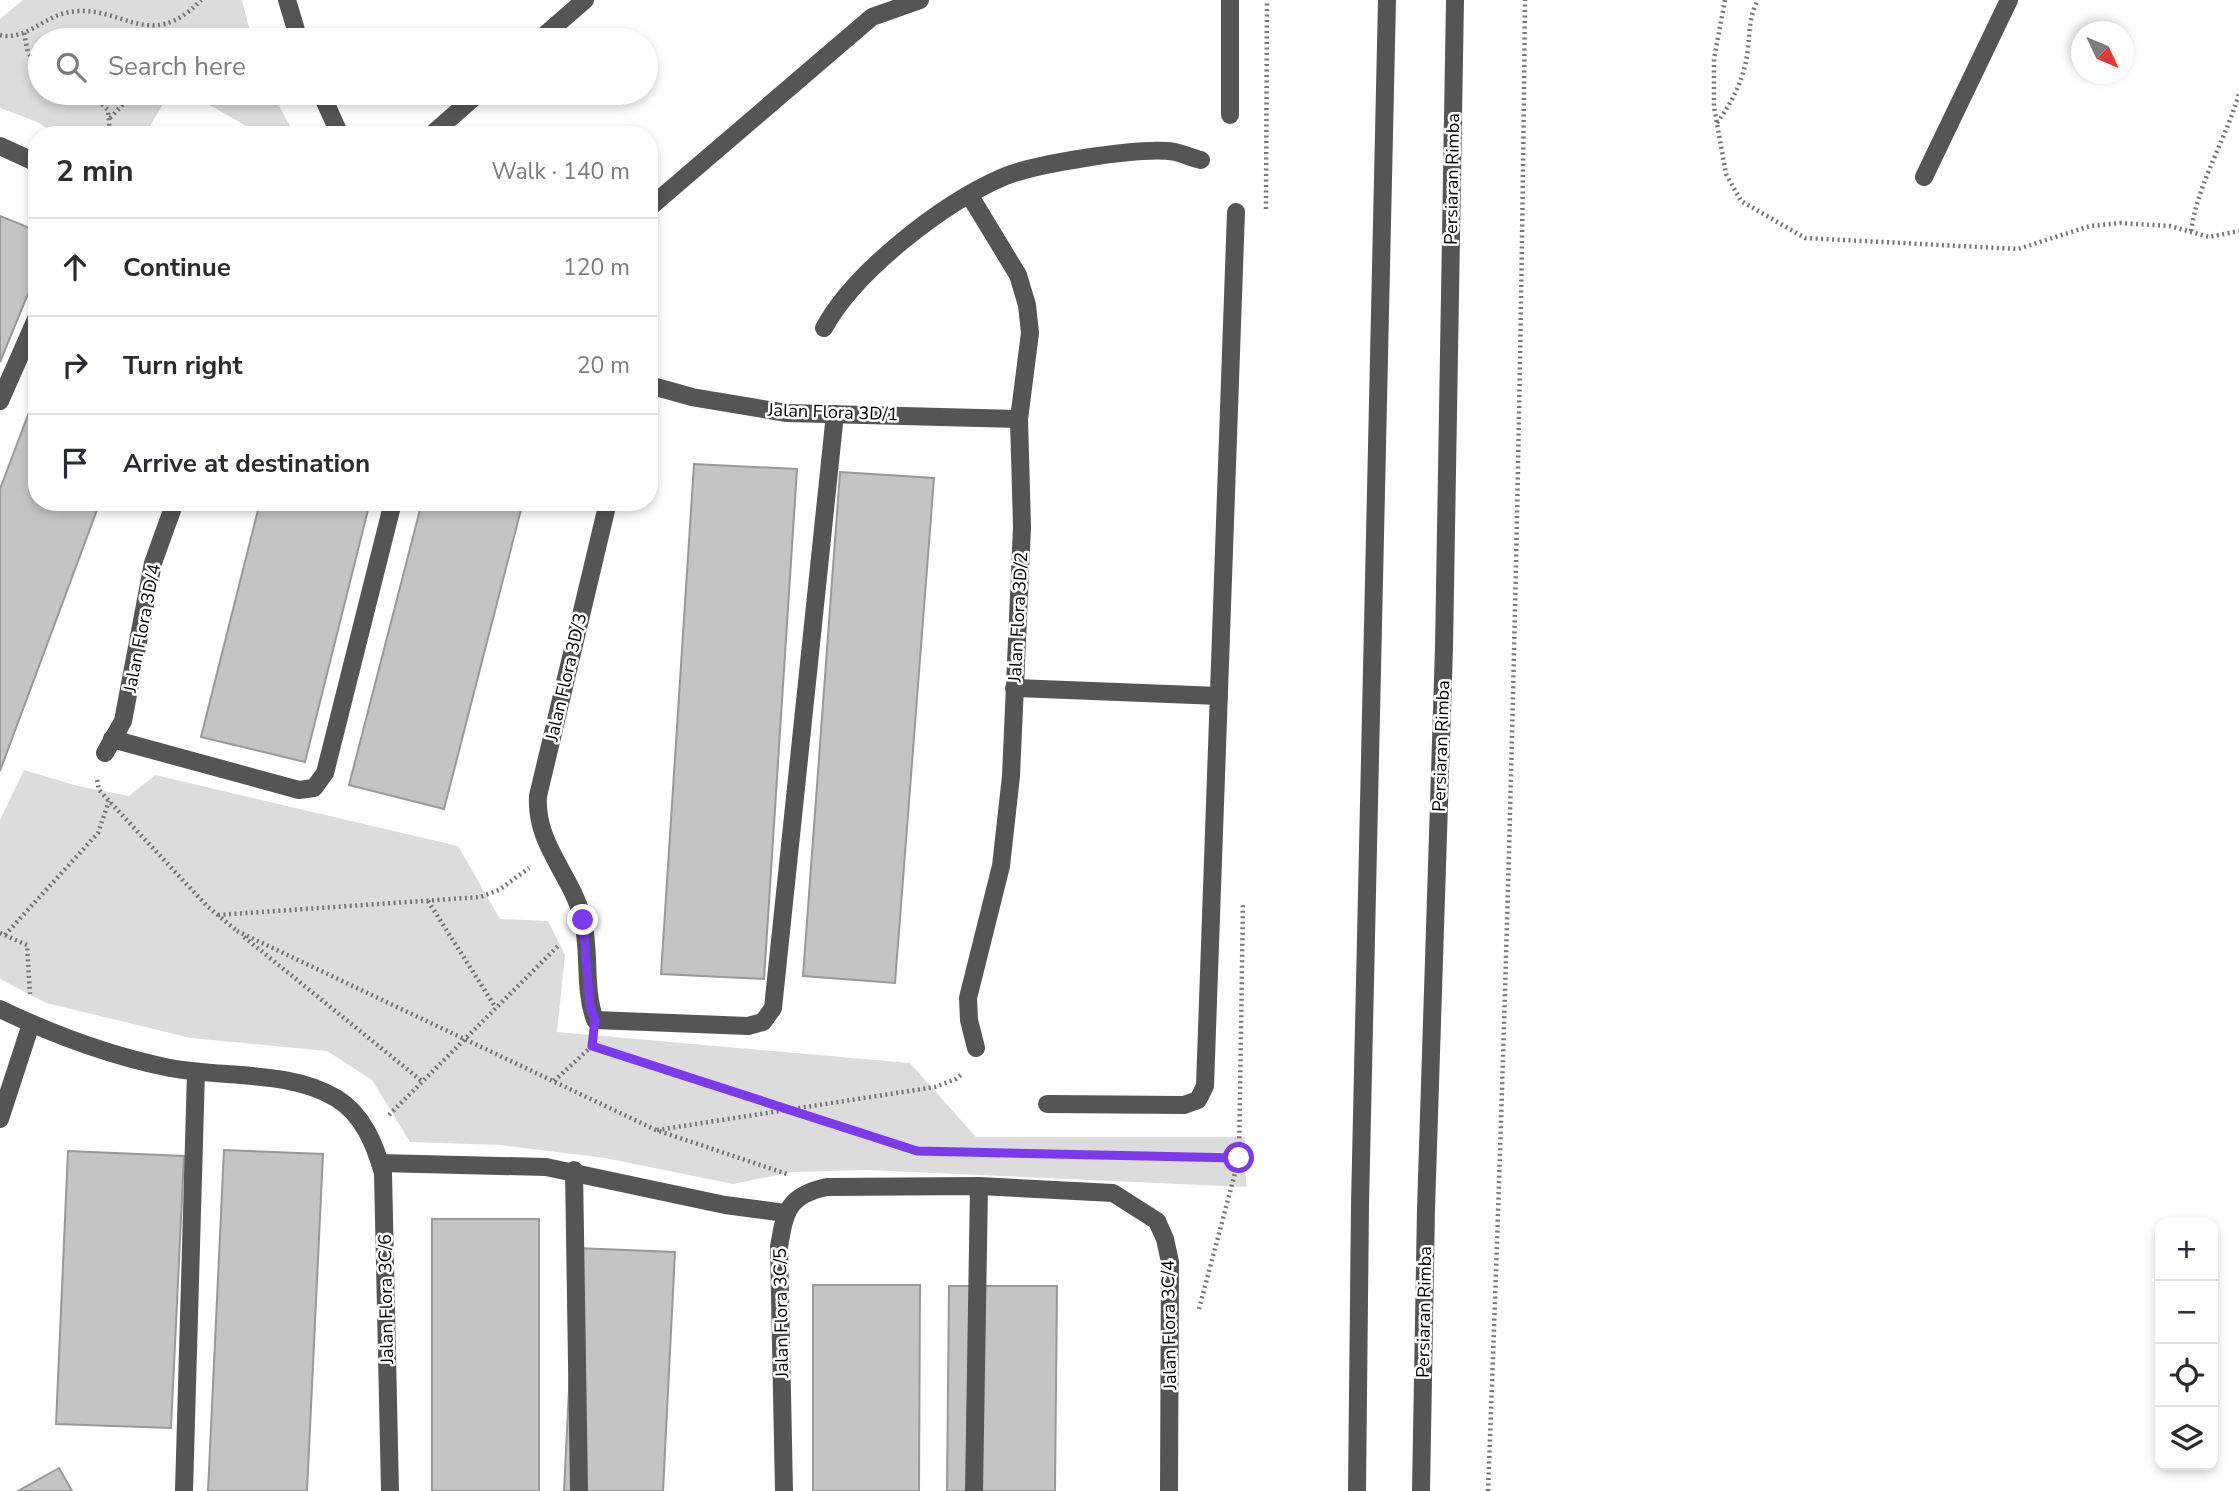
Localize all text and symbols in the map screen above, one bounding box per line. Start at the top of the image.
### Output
north arrow [2071,21,2134,84]
search box [28,28,658,105]
icon: search [52,48,90,86]
text: Search here [108,49,246,84]
street label: Persiaran Rimba [1439,113,1465,245]
text: 2 min [56,151,134,192]
text: Walk · 140 m [491,156,630,187]
icon: ahead [56,248,94,286]
text: Continue [123,250,231,285]
text: 120 m [563,252,630,283]
icon: right [56,346,94,384]
text: Turn right [123,348,242,383]
text: 20 m [577,350,630,381]
street label: Jalan Flora 3D/1 [766,398,899,426]
icon: arrive [56,444,94,482]
text: Arrive at destination [123,446,370,481]
street label: Jalan Flora 3D/2 [1003,551,1033,684]
street label: Jalan Flora 3D/4 [118,561,166,695]
street label: Jalan Flora 3D/3 [539,611,592,744]
street label: Persiaran Rimba [1427,680,1455,812]
route end [567,904,598,935]
route start [1223,1142,1254,1173]
map controls [2155,1218,2218,1470]
button: + [2155,1218,2218,1281]
street label: Jalan Flora 3C/6 [373,1234,399,1365]
street label: Persiaran Rimba [1411,1246,1437,1378]
street label: Jalan Flora 3C/5 [768,1248,794,1379]
street label: Jalan Flora 3C/4 [1156,1260,1182,1391]
button: − [2155,1281,2218,1344]
button: locate [2155,1344,2218,1407]
button: layers [2155,1407,2218,1470]

